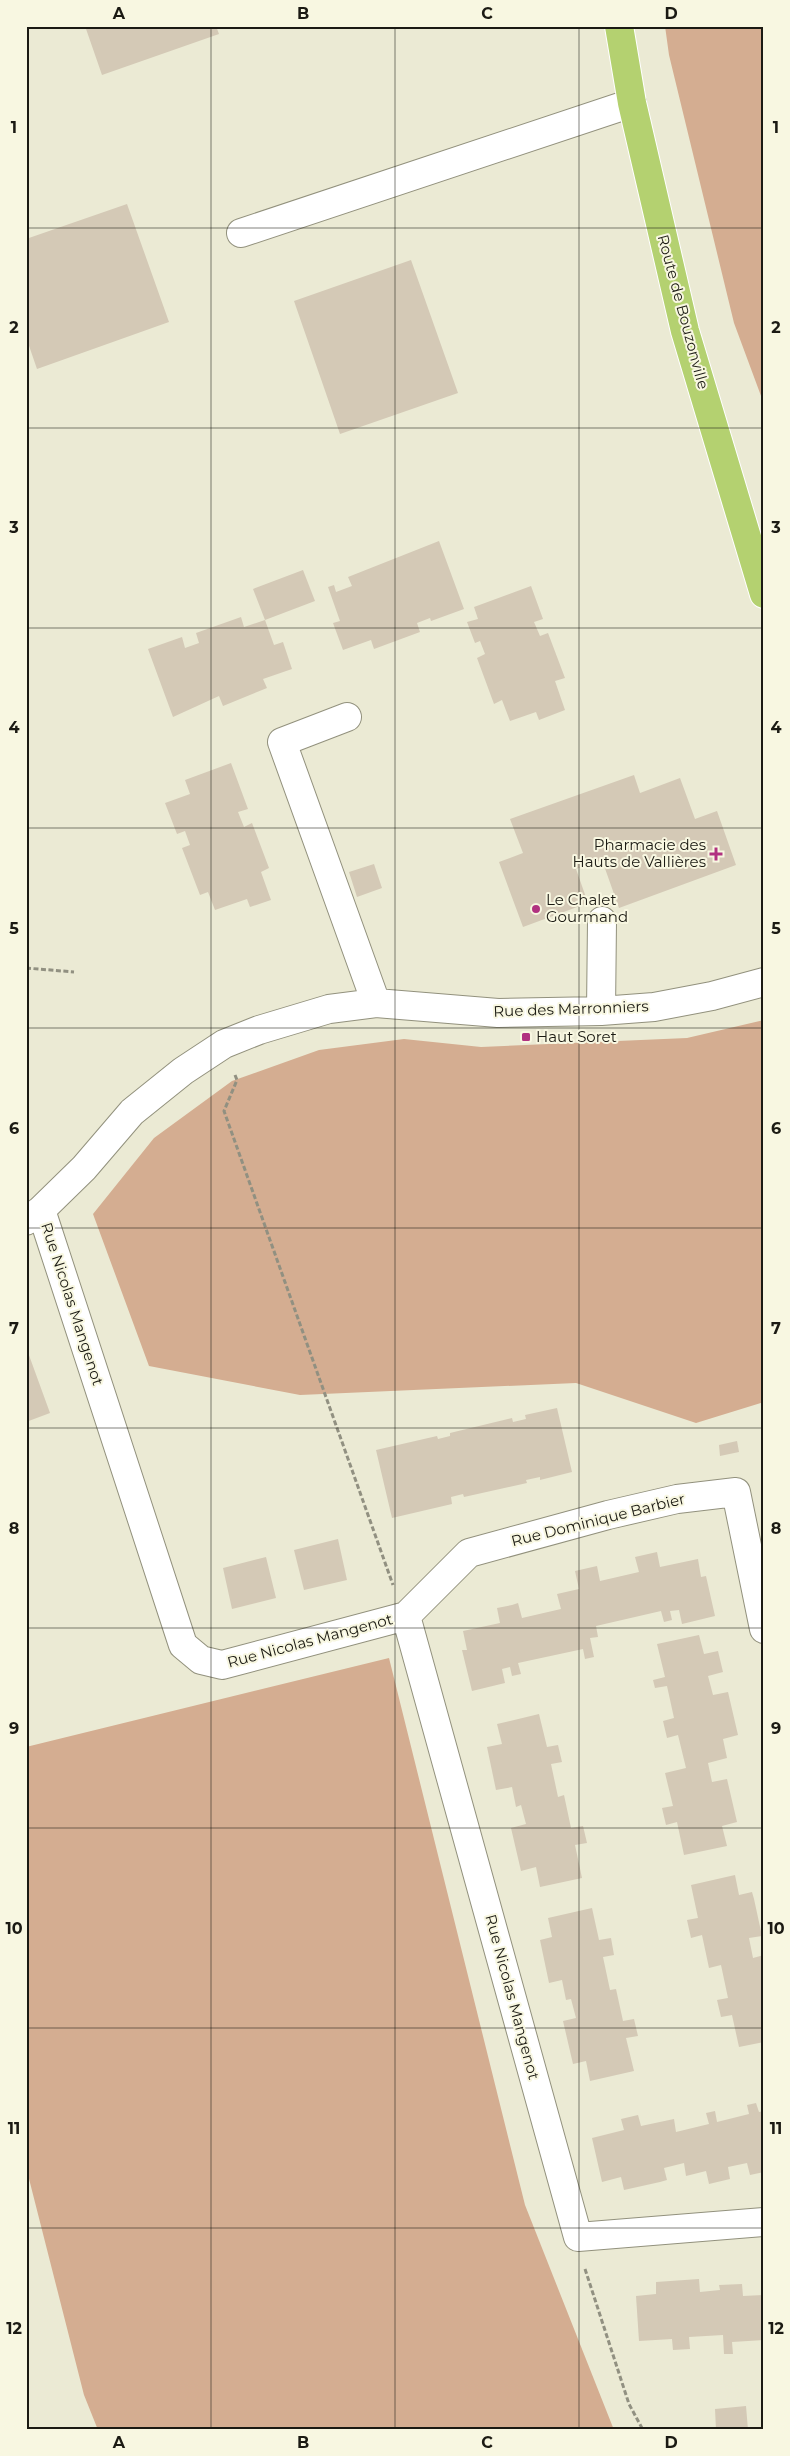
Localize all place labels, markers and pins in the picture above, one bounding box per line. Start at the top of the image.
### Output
place label: Pharmacie des Hauts de Vallières [573,835,706,871]
marker: Pharmacie des Hauts de Vallières [710,848,722,860]
place label: Le Chalet Gourmand [546,890,628,926]
marker: Le Chalet Gourmand [530,903,542,915]
place label: Haut Soret [536,1027,617,1046]
marker: Haut Soret [520,1031,532,1043]

